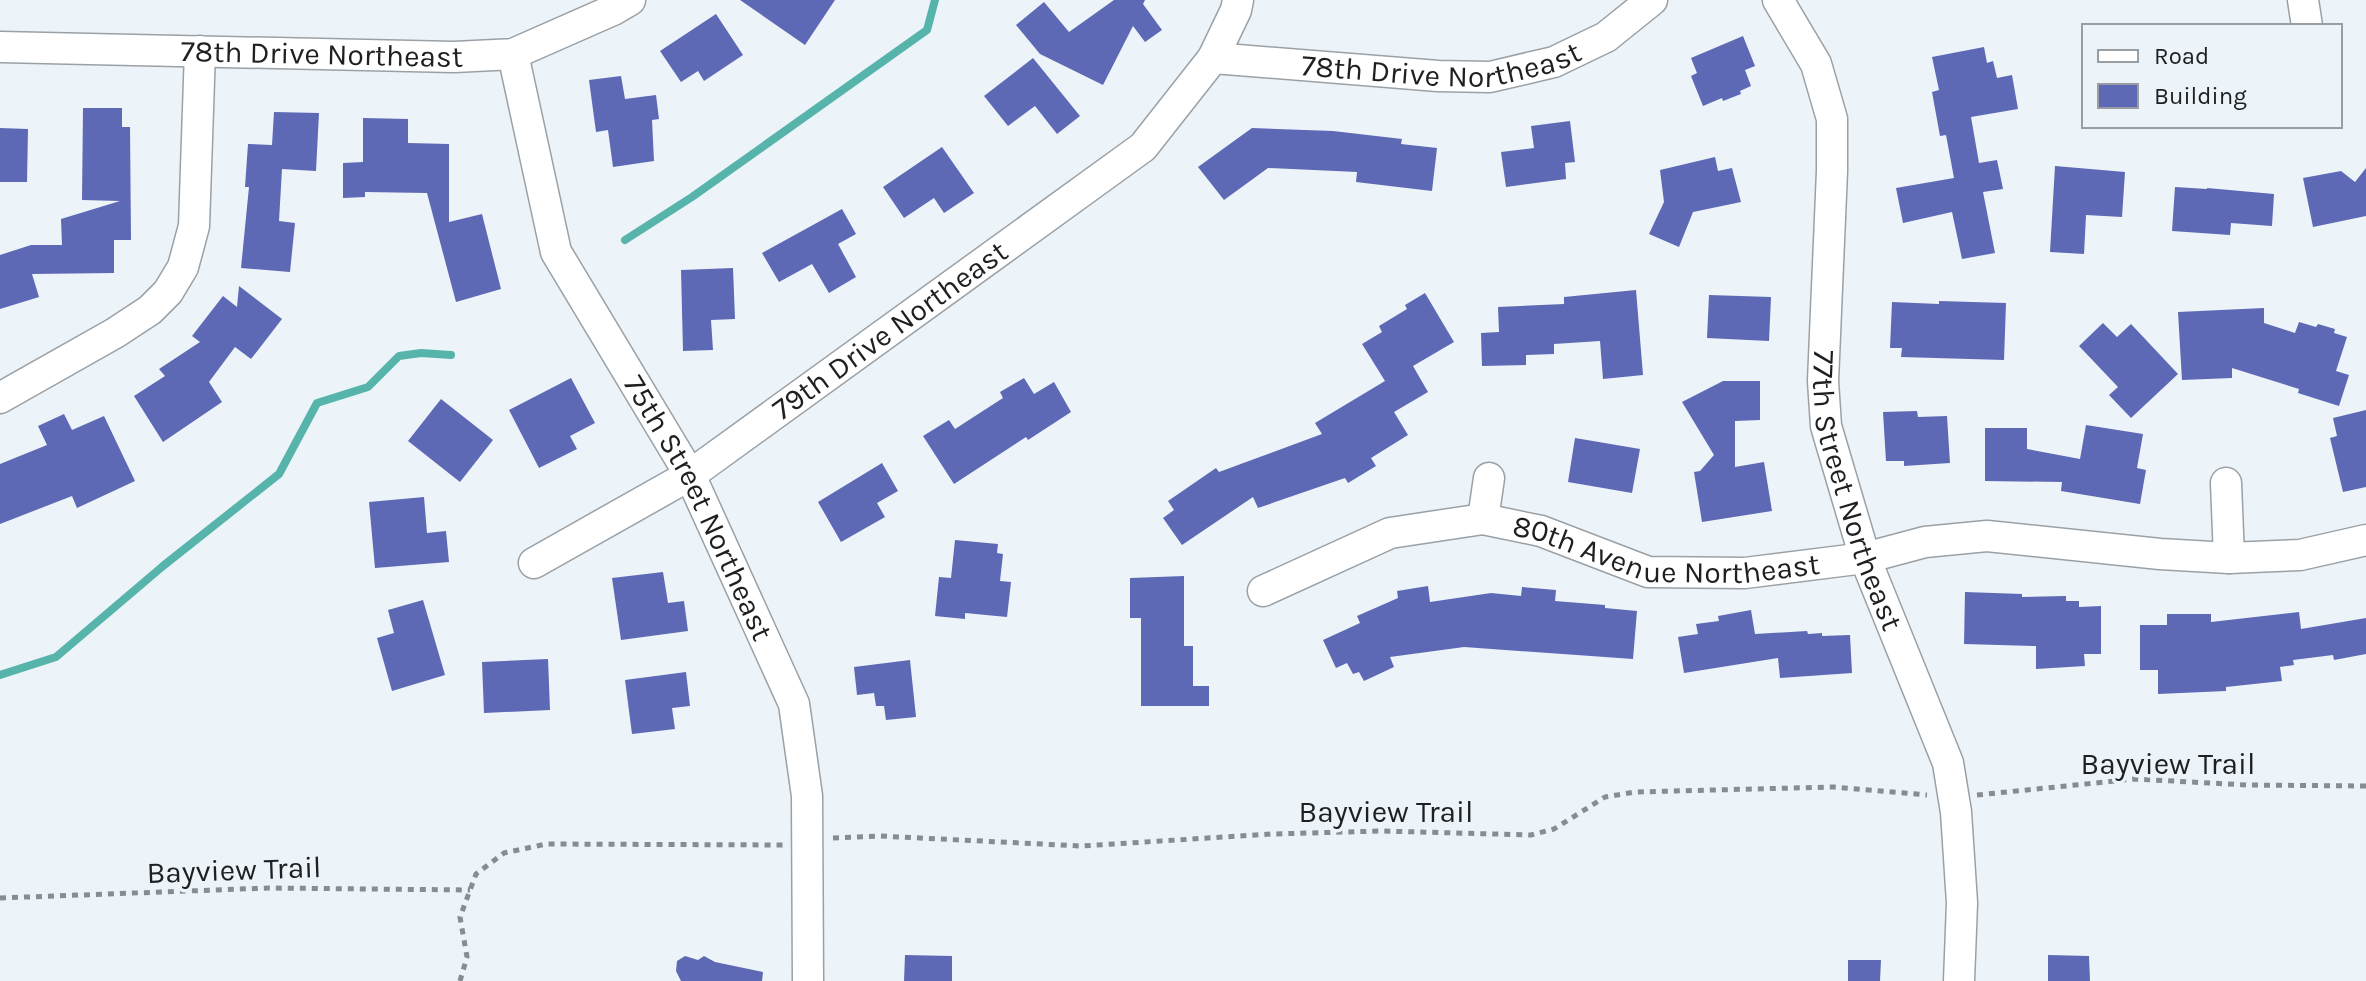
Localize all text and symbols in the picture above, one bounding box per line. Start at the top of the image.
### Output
legend [2082,24,2342,128]
street label: 78th Drive Northeast [180,33,464,75]
street label: 78th Drive Northeast [1300,34,1587,95]
text: Road [2154,42,2209,70]
text: Building [2154,82,2247,110]
street label: 79th Drive Northeast [765,233,1015,427]
street label: 77th Street Northeast [1805,349,1910,636]
street label: 75th Street Northeast [616,369,781,646]
street label: 80th Avenue Northeast [1510,508,1822,591]
street label: Bayview Trail [2081,746,2255,782]
street label: Bayview Trail [1299,794,1473,830]
street label: Bayview Trail [146,849,322,891]

